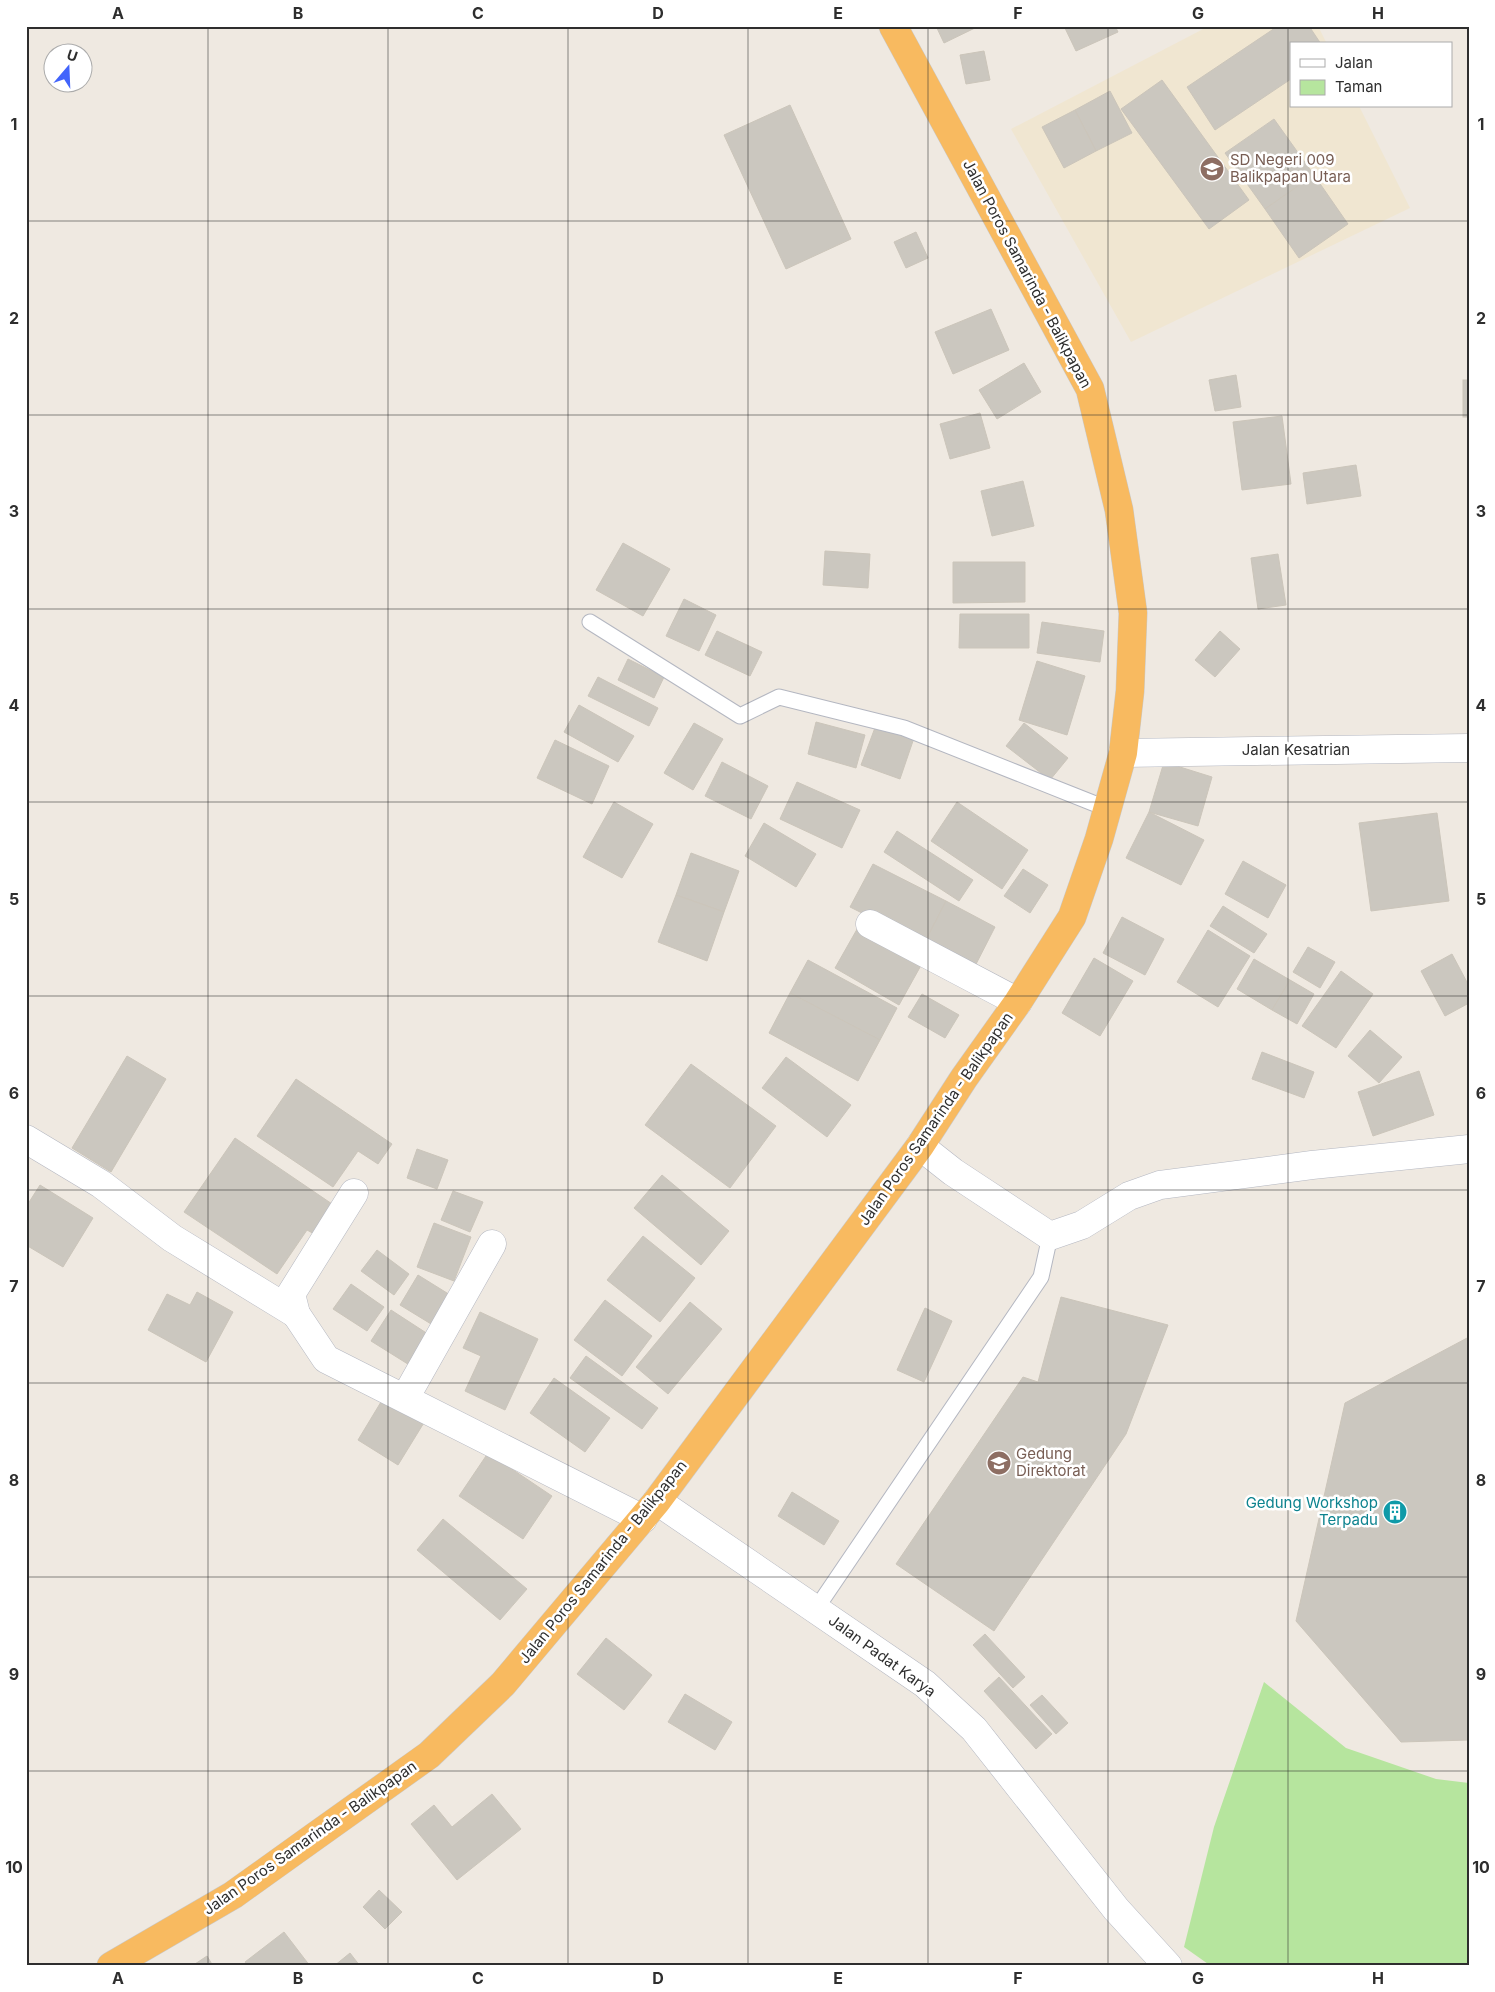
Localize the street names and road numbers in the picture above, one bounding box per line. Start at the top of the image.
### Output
street label: Jalan Poros Samarinda - Balikpapan [959,156,1096,391]
street label: Jalan Kesatrian [1242,740,1350,759]
street label: Jalan Poros Samarinda - Balikpapan [854,1008,1017,1229]
street label: Jalan Poros Samarinda - Balikpapan [515,1456,691,1667]
street label: Jalan Padat Karya [825,1610,940,1701]
street label: Jalan Poros Samarinda - Balikpapan [199,1756,420,1919]

